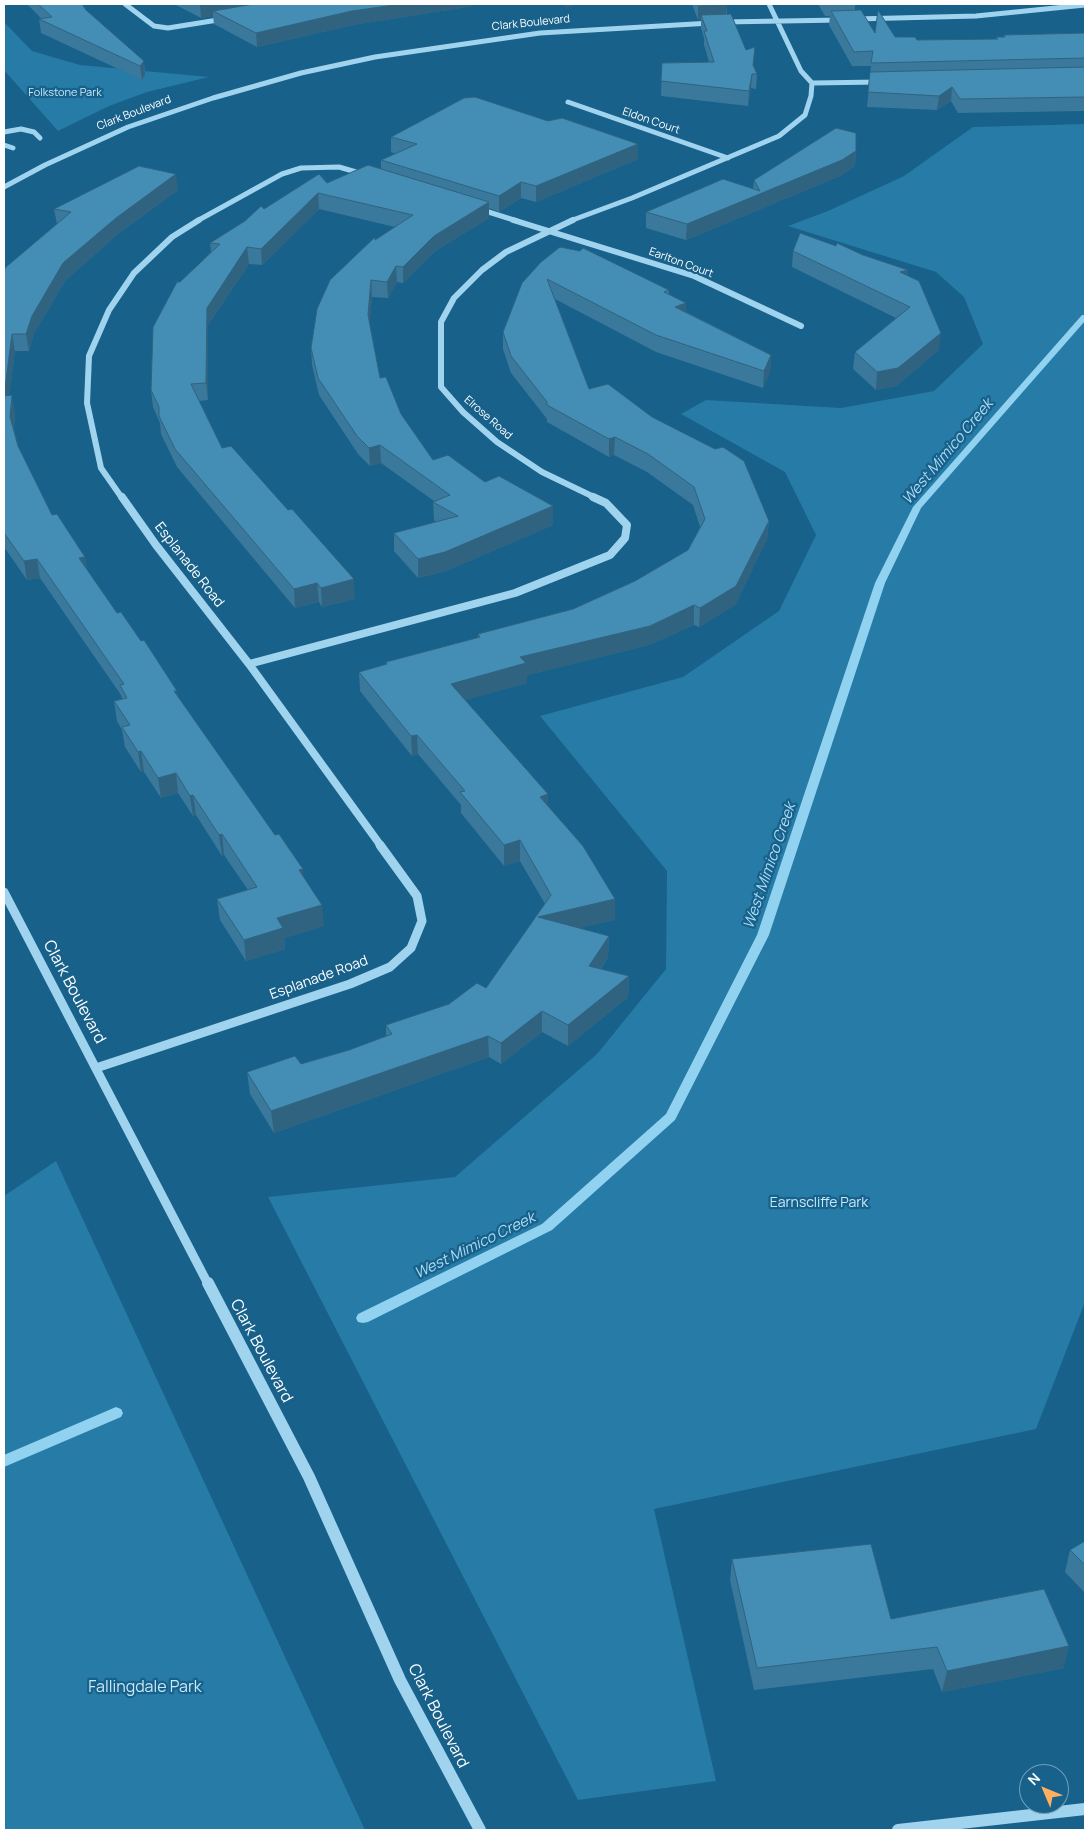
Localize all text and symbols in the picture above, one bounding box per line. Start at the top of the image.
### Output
street label: Clark Boulevard [491,12,571,34]
park label: Folkstone Park [28,86,102,100]
street label: Clark Boulevard [95,93,173,133]
street label: Eldon Court [621,105,681,137]
street label: Earlton Court [647,245,715,281]
street label: Elrose Road [461,393,515,443]
water label: West Mimico Creek [899,396,997,508]
street label: Esplanade Road [151,519,227,611]
water label: West Mimico Creek [740,801,800,931]
street label: Clark Boulevard [39,937,109,1047]
street label: Esplanade Road [268,952,370,1004]
park label: Earnscliffe Park [770,1195,868,1211]
water label: West Mimico Creek [412,1209,538,1283]
street label: Clark Boulevard [226,1296,296,1406]
street label: Clark Boulevard [404,1661,472,1771]
park label: Fallingdale Park [88,1678,202,1698]
north arrow [1019,1764,1069,1814]
text: N [1023,1768,1044,1789]

